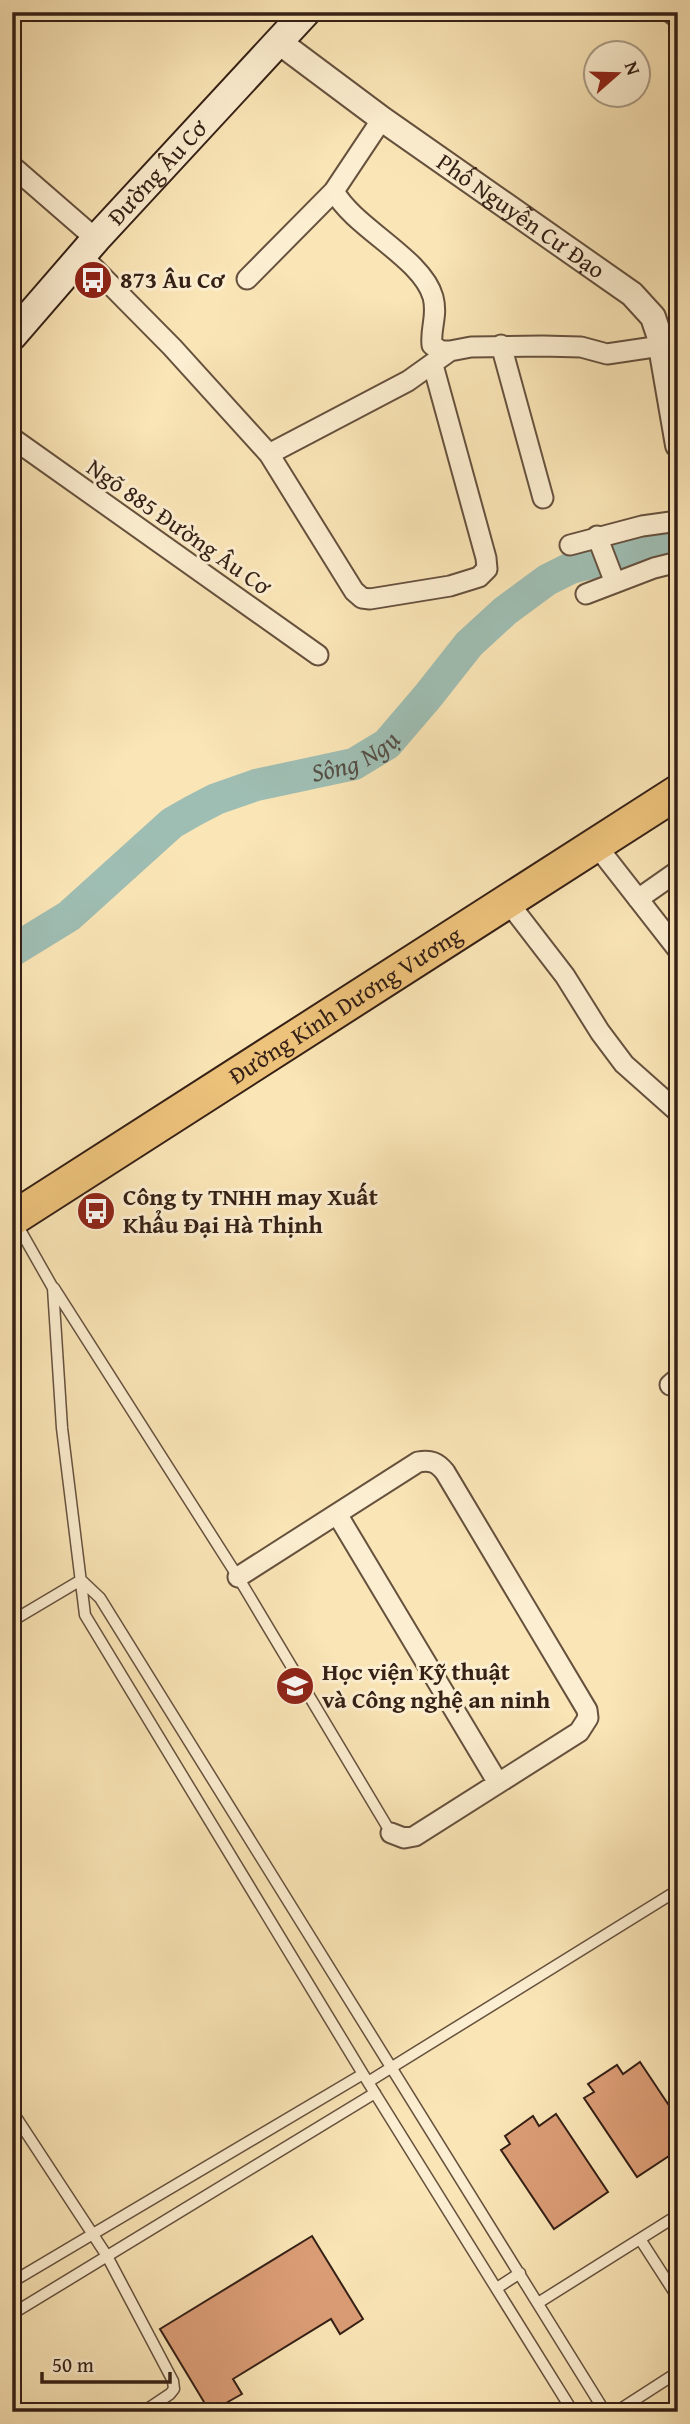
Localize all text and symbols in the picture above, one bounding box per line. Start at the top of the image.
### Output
north arrow [582,38,652,108]
text: N [618,57,648,79]
street label: Đường Âu Cơ [99,111,216,233]
street label: Phố Nguyễn Cư Đạo [430,145,612,287]
bus stop icon: 873 Âu Cơ [72,259,114,301]
place label: 873 Âu Cơ [120,262,226,297]
street label: Ngõ 885 Đường Âu Cơ [80,450,279,604]
water label: Sông Ngụ [307,722,409,792]
street label: Đường Kinh Dương Vương [222,917,468,1093]
place label: Công ty TNHH may Xuất Khẩu Đại Hà Thịnh [123,1179,378,1242]
bus stop icon: Công ty TNHH may Xuất Khẩu Đại Hà Thịnh [75,1190,117,1232]
place label: Học viện Kỹ thuật và Công nghệ an ninh [322,1654,550,1717]
school or university icon: Học viện Kỹ thuật và Công nghệ an ninh [274,1665,316,1707]
scale bar [42,2340,170,2384]
text: 50 m [52,2349,94,2380]

